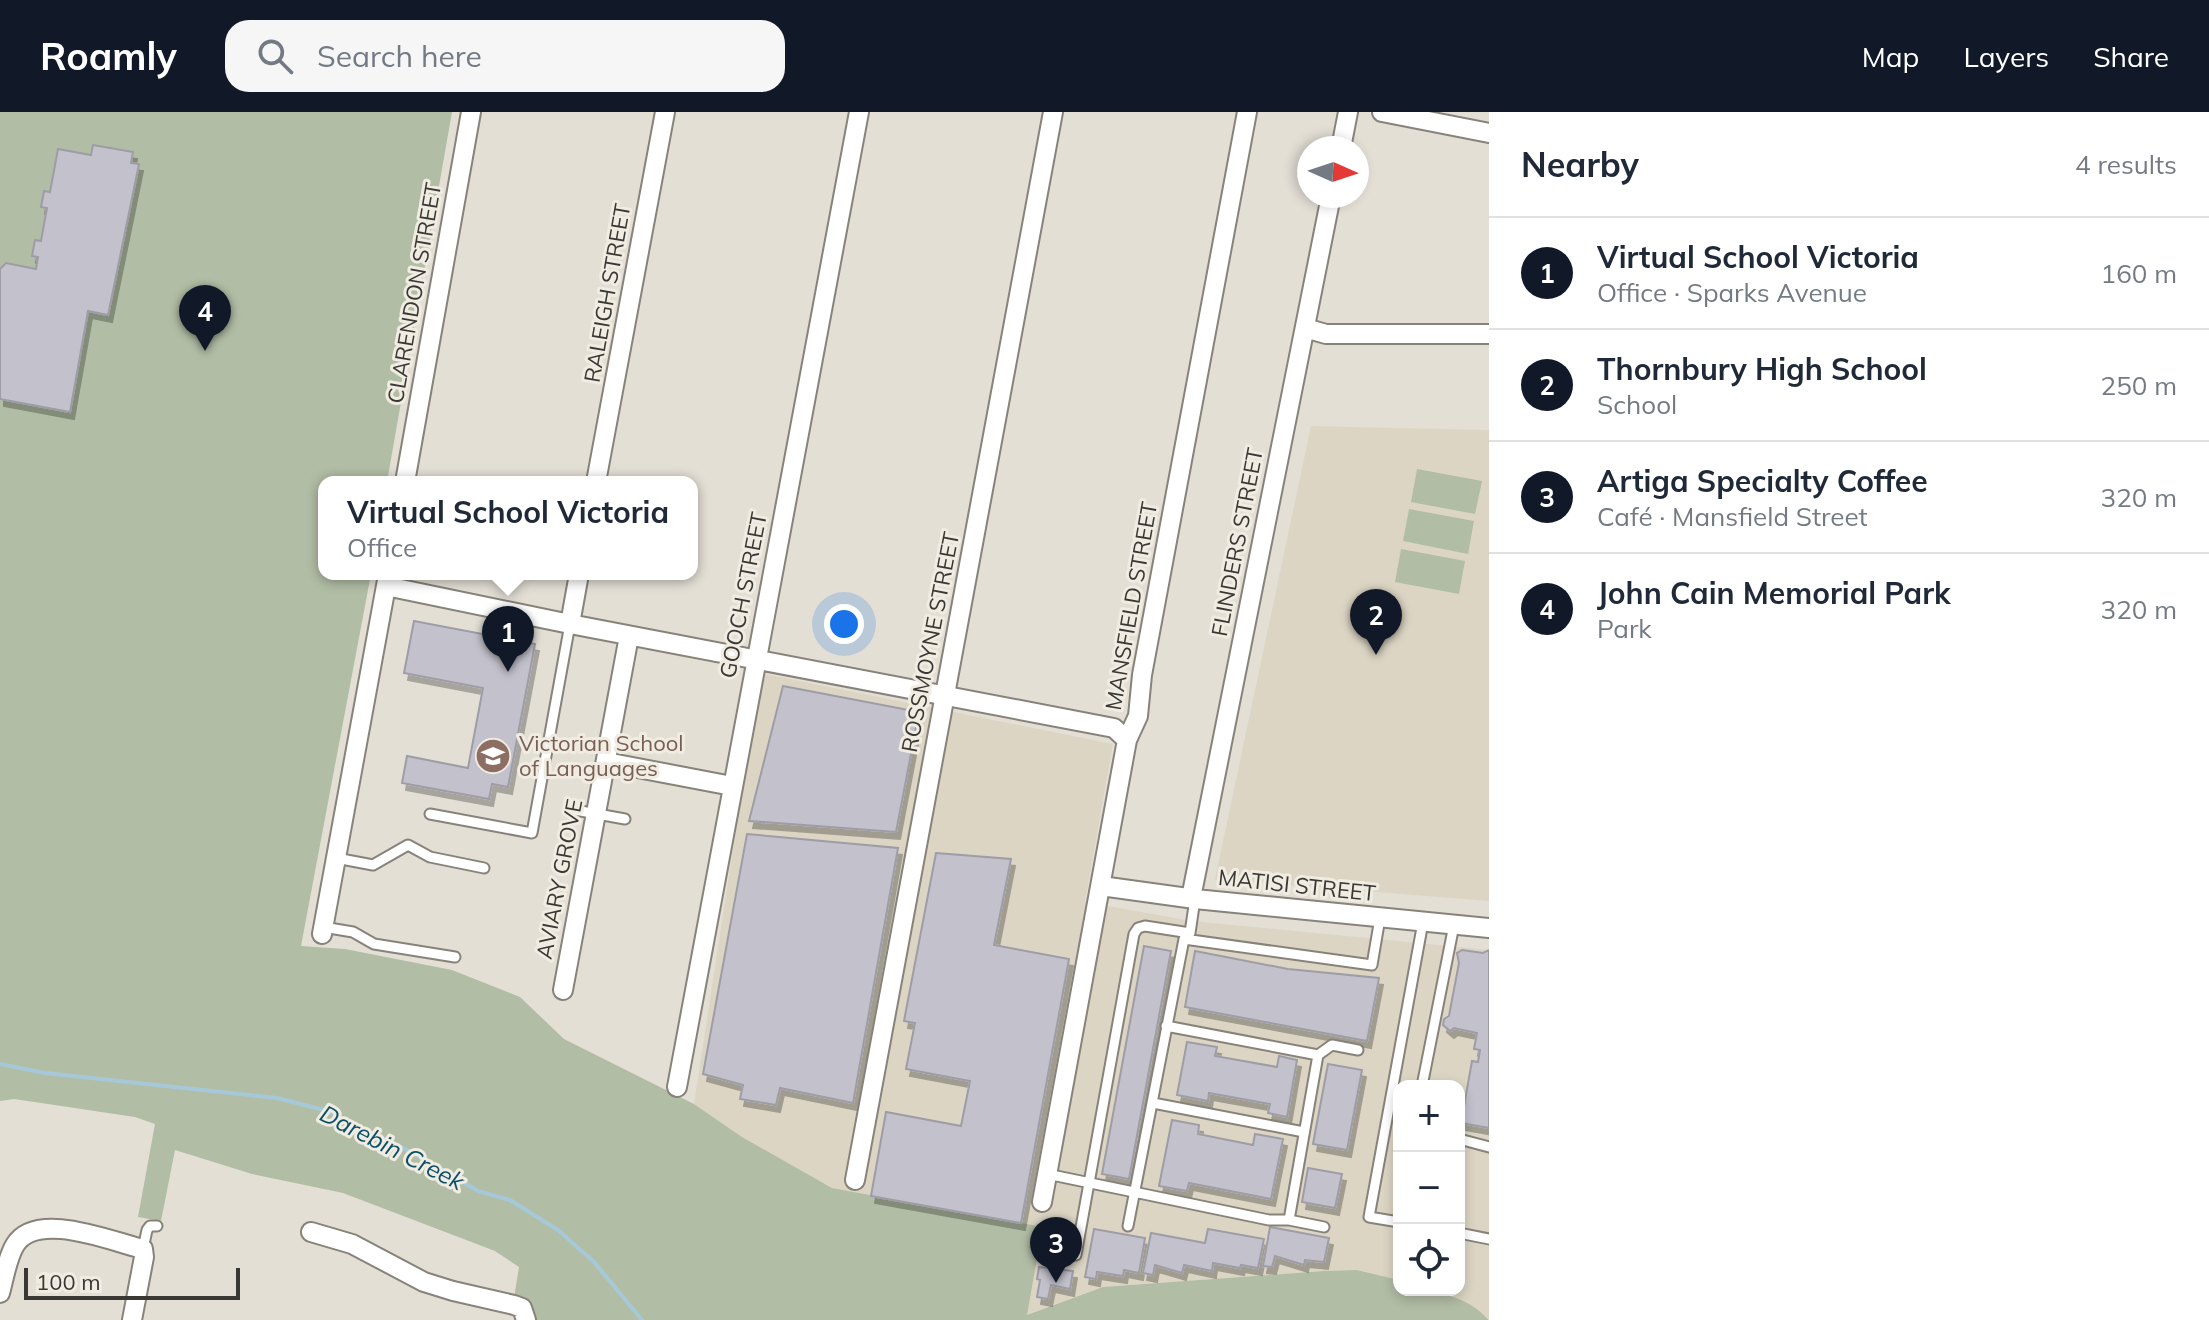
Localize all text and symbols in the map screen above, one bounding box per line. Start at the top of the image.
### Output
search box [225,20,785,92]
text: Roamly [40,32,177,80]
icon: search [253,34,297,78]
text: Search here [317,37,482,75]
text: Map [1862,39,1919,74]
text: Layers [1963,39,2049,74]
text: Share [2093,39,2169,74]
north arrow [1297,136,1369,208]
text: Nearby [1521,143,1639,186]
text: 4 results [2075,148,2177,181]
street label: CLARENDON STREET [381,180,447,406]
street label: RALEIGH STREET [577,201,637,385]
text: Virtual School Victoria [1597,238,1919,276]
text: 1 [1539,257,1555,290]
text: 160 m [2101,257,2177,290]
text: Office · Sparks Avenue [1597,276,1867,309]
pin: 4 [179,285,231,351]
text: Thornbury High School [1597,350,1927,388]
text: 2 [1539,369,1555,402]
text: 250 m [2101,369,2177,402]
text: School [1597,388,1677,421]
street label: FLINDERS STREET [1205,445,1269,639]
text: Artiga Specialty Coffee [1597,462,1928,500]
popup [318,476,698,580]
text: 3 [1539,481,1555,514]
text: 320 m [2101,481,2177,514]
text: Virtual School Victoria [347,493,669,531]
street label: MANSFIELD STREET [1099,500,1163,712]
text: Café · Mansfield Street [1597,500,1868,533]
street label: GOOCH STREET [713,510,773,680]
street label: ROSSMOYNE STREET [895,529,965,755]
text: Office [347,531,417,564]
text: John Cain Memorial Park [1597,574,1951,612]
pin: 2 [1350,589,1402,655]
text: 4 [1539,593,1555,626]
text: 320 m [2101,593,2177,626]
your location [824,604,864,644]
pin: 1 [482,606,534,672]
text: Park [1597,612,1652,645]
place label: Victorian School of Languages [519,729,684,782]
school or university icon: Victorian School of Languages [474,737,512,775]
street label: AVIARY GROVE [530,797,588,961]
street label: MATISI STREET [1217,863,1377,907]
map controls [1393,1080,1465,1296]
button: + [1393,1080,1465,1152]
water label: Darebin Creek [315,1098,470,1197]
button: − [1393,1152,1465,1224]
pin: 3 [1030,1217,1082,1283]
button: locate [1393,1224,1465,1296]
scale bar [24,1264,240,1300]
text: 100 m [36,1268,101,1296]

